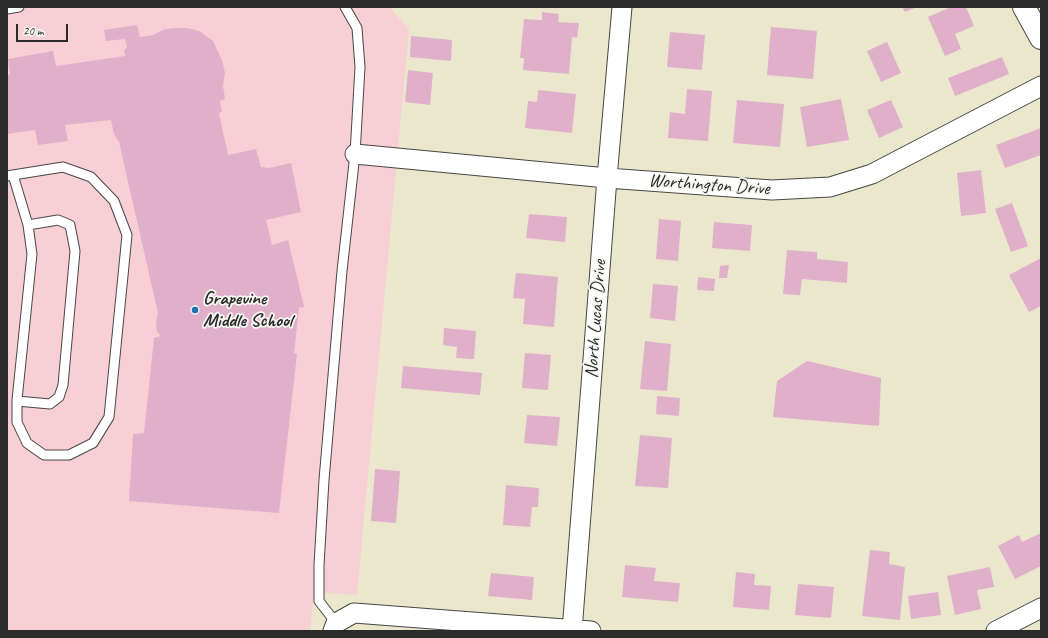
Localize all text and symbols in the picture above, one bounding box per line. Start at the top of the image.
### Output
scale bar [18,16,70,42]
text: 20 m [23,23,43,39]
street label: Worthington Drive [648,169,770,201]
street label: North Lucas Drive [580,259,612,379]
place label: Grapevine Middle School [203,288,292,332]
marker: Grapevine Middle School [190,305,200,315]

